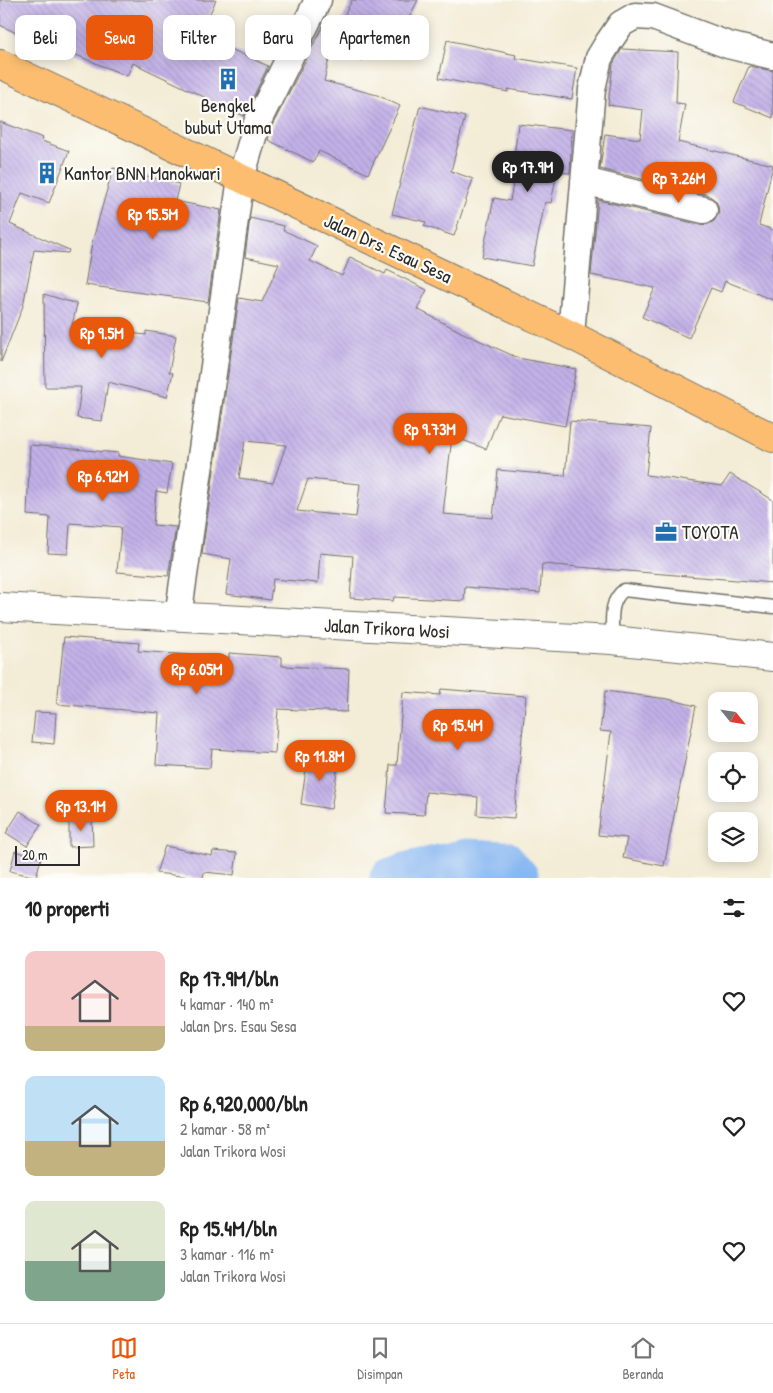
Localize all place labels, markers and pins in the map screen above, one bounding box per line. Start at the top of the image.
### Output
building icon: Bengkel bubut Utama [215,66,241,92]
place label: Bengkel bubut Utama [185,92,272,140]
pin: Rp 17.9M [476,150,580,193]
building icon: Kantor BNN Manokwari [34,160,60,186]
place label: Kantor BNN Manokwari [64,160,221,186]
pin: Rp 7.26M [627,162,731,204]
pin: Rp 15.5M [101,198,205,240]
pin: Rp 9.5M [56,316,148,359]
pin: Rp 9.73M [378,412,482,455]
pin: Rp 6.92M [51,460,155,502]
office icon: TOYOTA [653,519,679,545]
place label: TOYOTA [682,519,739,545]
pin: Rp 6.05M [145,652,249,695]
pin: Rp 15.4M [406,708,510,751]
pin: Rp 11.8M [268,740,372,782]
pin: Rp 13.1M [29,790,133,832]

